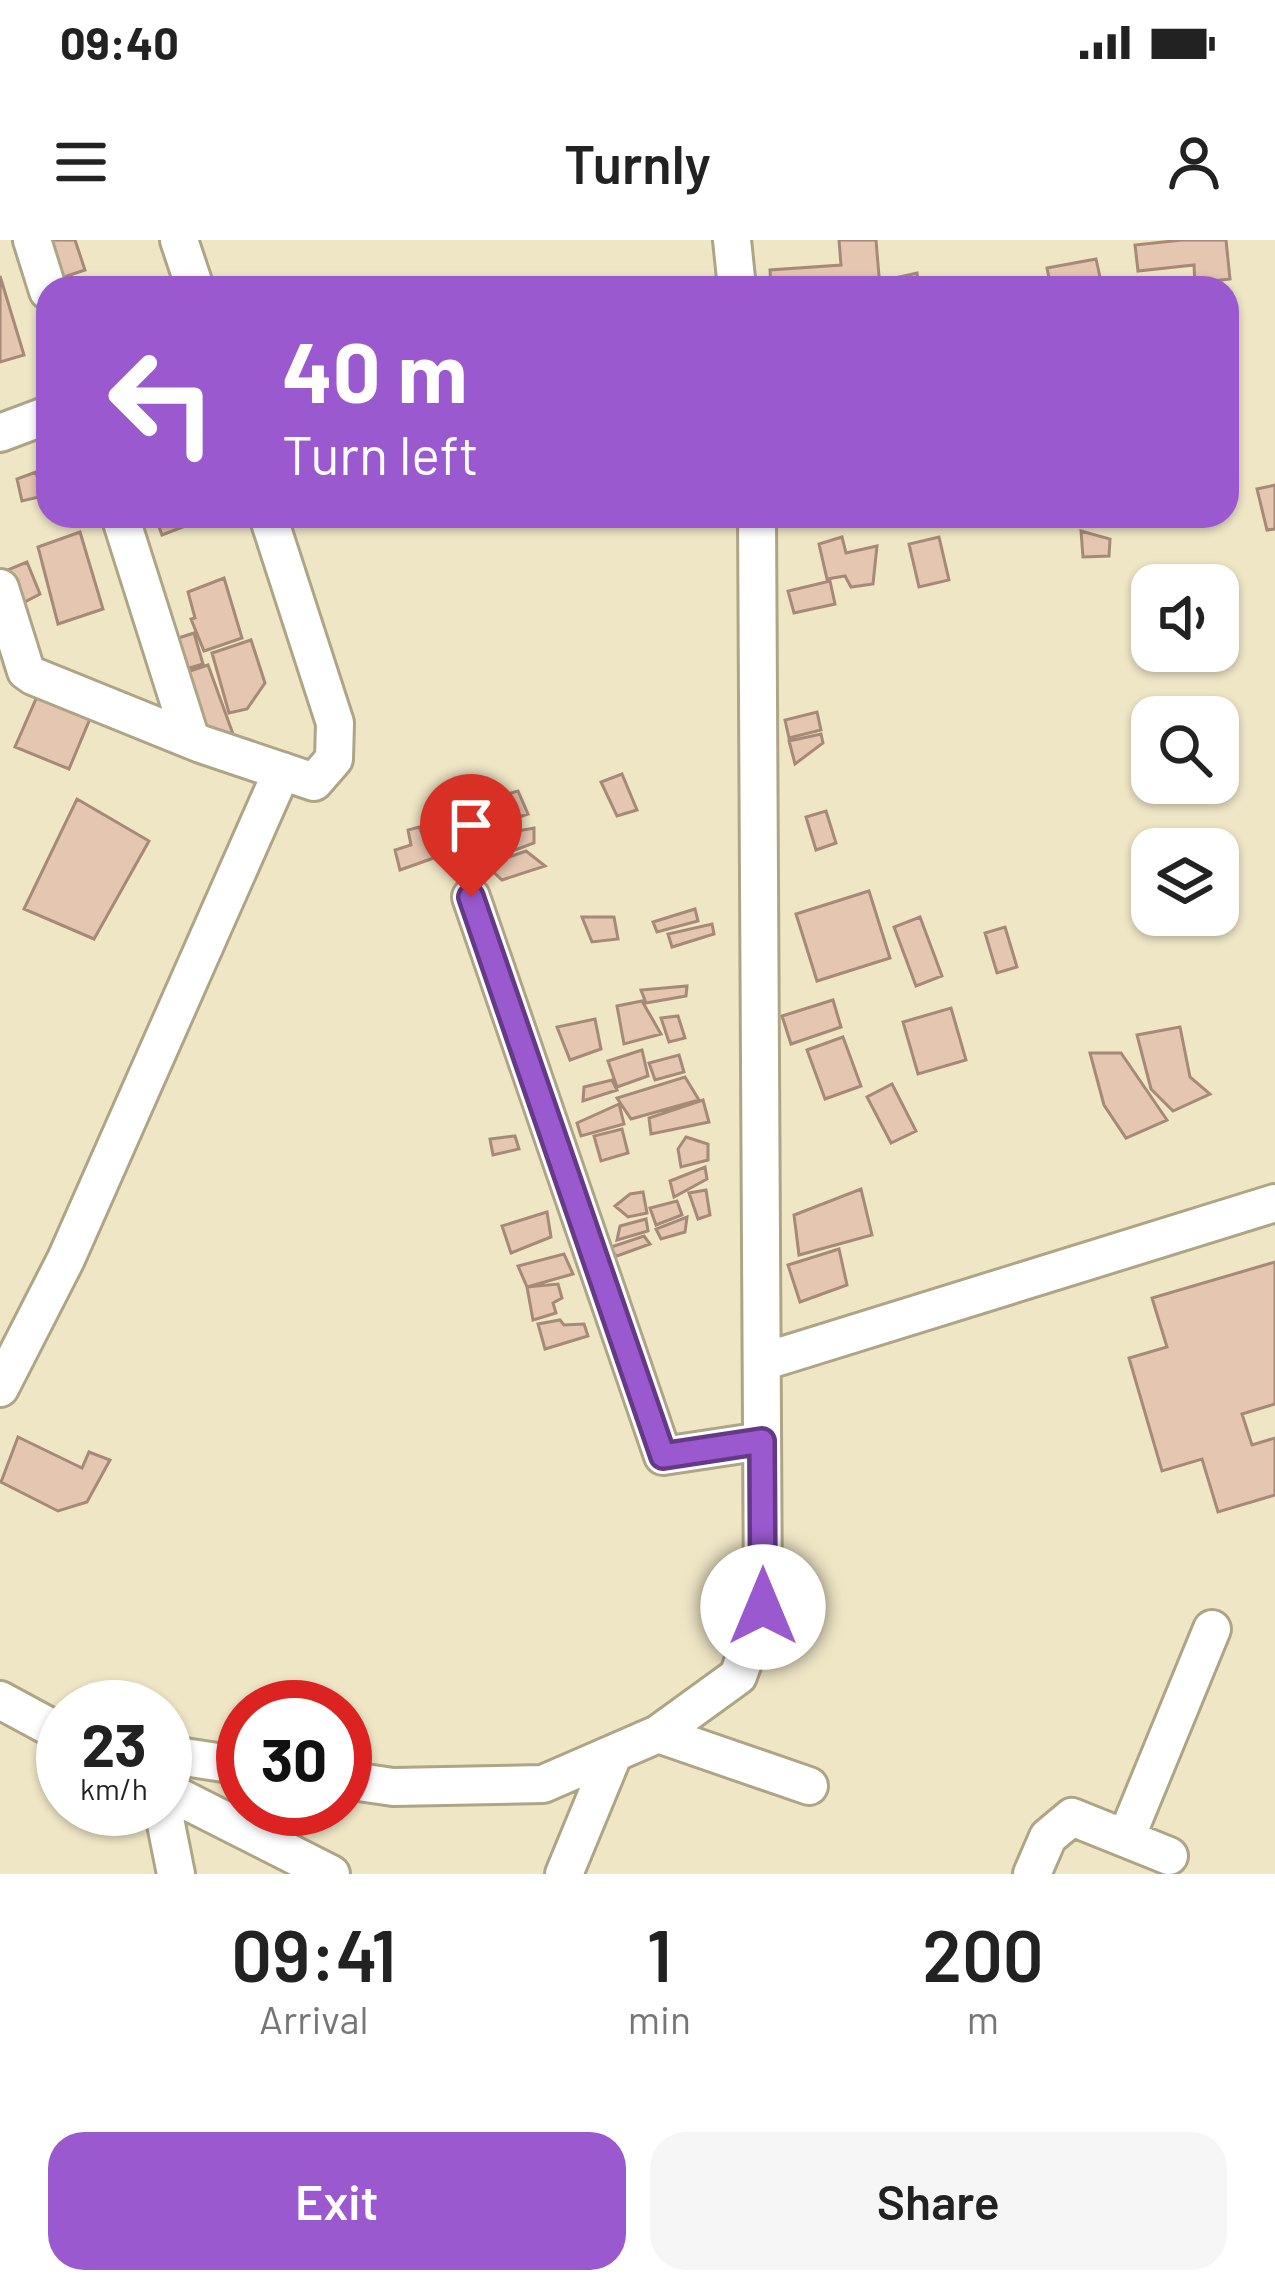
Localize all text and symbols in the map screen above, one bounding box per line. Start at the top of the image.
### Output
text: 09:40 [60,15,179,69]
icon: menu [48,129,114,195]
icon: person [1161,129,1227,195]
text: Turnly [564,130,711,195]
text: 40 m [282,319,468,420]
icon: left [84,324,240,480]
text: Turn left [282,421,479,486]
map controls [1131,564,1239,936]
button: sound [1131,564,1239,672]
button: search [1131,696,1239,804]
pin [420,774,522,897]
icon: arrive [438,792,504,858]
button: layers [1131,828,1239,936]
position arrow [700,1544,826,1670]
speed limit sign: 30 [216,1680,372,1836]
text: 23 [81,1707,147,1779]
text: km/h [80,1770,148,1806]
text: 09:41 [231,1910,396,1996]
text: 1 [647,1910,672,1996]
text: 200 [922,1910,1044,1996]
text: Arrival [259,1995,368,2042]
text: min [628,1995,691,2042]
text: m [967,1995,999,2042]
button: Exit [48,2132,626,2270]
button: Share [650,2132,1227,2270]

